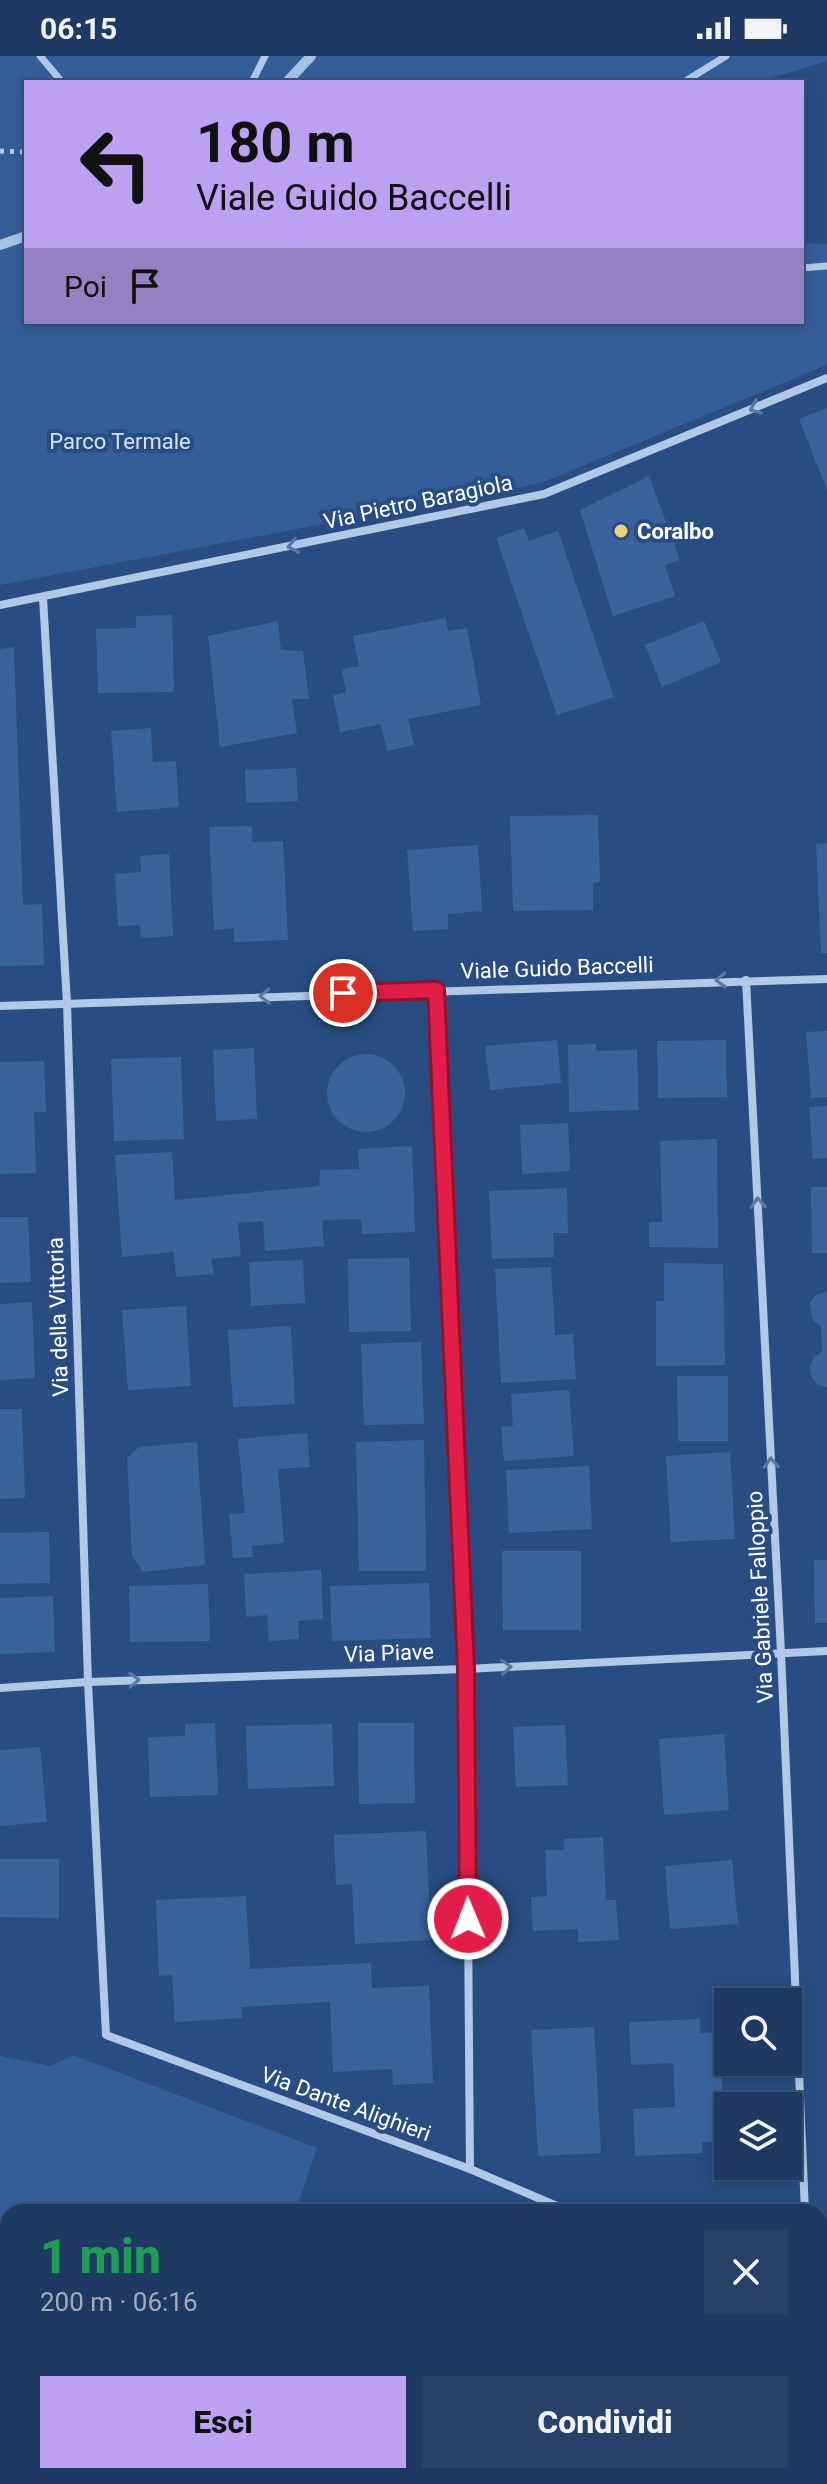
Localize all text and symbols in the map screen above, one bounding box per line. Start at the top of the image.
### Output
text: 06:15 [40,11,117,46]
text: 180 m [196,110,355,176]
icon: left [64,112,168,216]
text: Viale Guido Baccelli [196,177,512,219]
icon: arrive [123,264,167,308]
text: Poi [64,269,107,304]
one-way arrow [749,398,763,414]
park label: Parco Termale [49,429,191,454]
street label: Via Pietro Baragiola [321,470,515,534]
place label: Coralbo [637,519,714,544]
marker: Coralbo [612,522,630,540]
one-way arrow [287,537,301,554]
street label: Viale Guido Baccelli [460,952,654,984]
pin [309,959,377,1027]
icon: arrive [321,971,365,1015]
one-way arrow [714,972,727,989]
one-way arrow [258,987,271,1004]
one-way arrow [750,1196,767,1209]
street label: Via della Vittoria [43,1237,73,1397]
one-way arrow [763,1456,780,1469]
street label: Via Gabriele Falloppio [742,1490,778,1704]
street label: Via Piave [344,1639,434,1667]
one-way arrow [500,1658,512,1675]
one-way arrow [128,1672,141,1689]
position arrow [426,1877,510,1961]
map controls [714,1988,802,2180]
button: search [714,1988,802,2076]
street label: Via Dante Alighieri [258,2062,434,2146]
button: layers [714,2092,802,2180]
text: 1 min [40,2228,161,2285]
button: close [704,2230,788,2314]
text: 200 m · 06:16 [40,2287,198,2317]
button: Esci [40,2376,406,2468]
button: Condividi [422,2376,788,2468]

